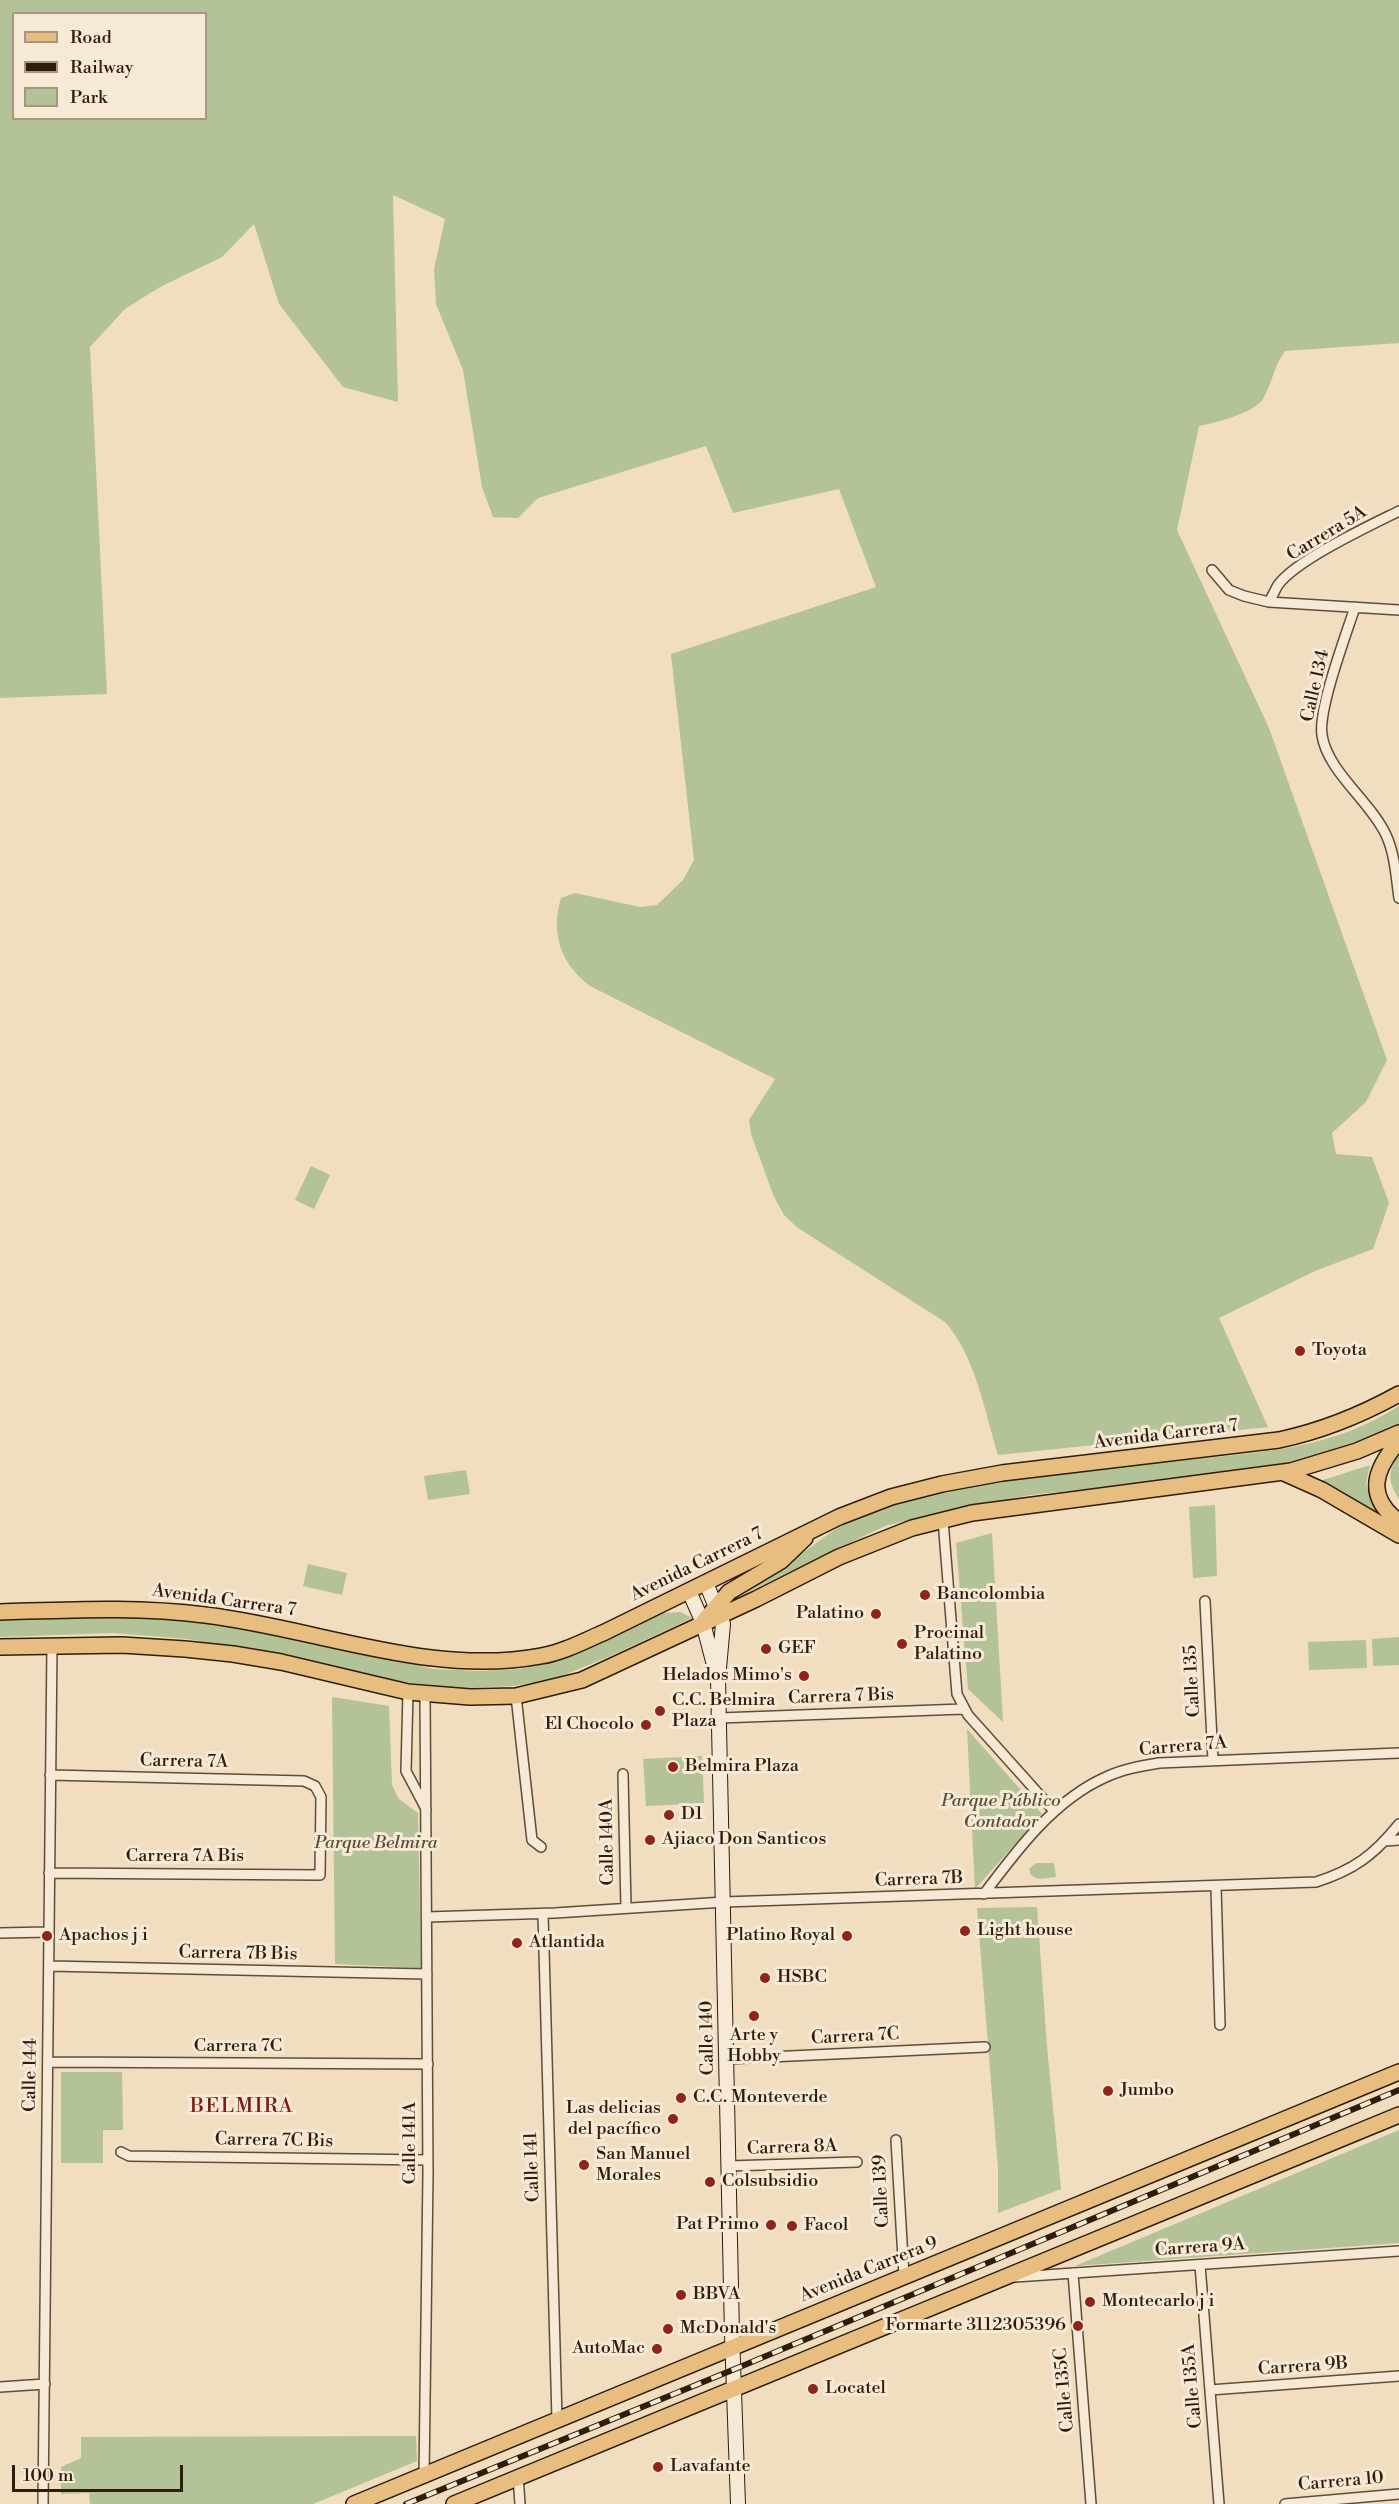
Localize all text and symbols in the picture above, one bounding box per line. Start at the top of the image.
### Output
legend [12,12,207,120]
text: Road [70,26,112,49]
text: Railway [70,56,133,79]
text: Park [70,86,107,109]
street label: Carrera 5A [1283,502,1371,566]
street label: Calle 134 [1297,648,1335,724]
place label: Toyota [1312,1340,1367,1362]
marker: Toyota [1293,1344,1307,1358]
street label: Avenida Carrera 7 [1093,1415,1239,1455]
street label: Avenida Carrera 7 [627,1524,767,1606]
street label: Avenida Carrera 7 [151,1580,297,1622]
place label: Bancolombia [937,1584,1045,1606]
marker: Bancolombia [918,1588,932,1602]
place label: Palatino [796,1603,864,1625]
marker: Palatino [869,1607,883,1621]
place label: Procinal Palatino [914,1623,984,1666]
marker: Procinal Palatino [895,1637,909,1651]
place label: GEF [778,1638,816,1660]
marker: GEF [759,1642,773,1656]
street label: Calle 135 [1180,1644,1206,1718]
place label: Helados Mimo's [662,1665,792,1687]
marker: Helados Mimo's [797,1669,811,1683]
street label: Carrera 7 Bis [788,1684,894,1710]
place label: C.C. Belmira Plaza [672,1690,775,1732]
marker: C.C. Belmira Plaza [653,1704,667,1718]
place label: El Chocolo [545,1714,634,1736]
marker: El Chocolo [639,1718,653,1732]
street label: Carrera 7A [1138,1732,1228,1762]
street label: Carrera 7A [140,1750,228,1774]
place label: Belmira Plaza [685,1756,799,1778]
marker: Belmira Plaza [666,1760,680,1774]
park label: Parque Público Contador [941,1791,1061,1834]
street label: Calle 140A [596,1798,620,1886]
place label: D1 [681,1804,703,1826]
marker: D1 [662,1808,676,1822]
place label: Ajiaco Don Santicos [662,1829,826,1851]
park label: Parque Belmira [314,1833,438,1855]
marker: Ajiaco Don Santicos [643,1833,657,1847]
street label: Carrera 7A Bis [126,1846,244,1868]
street label: Carrera 7B [874,1868,964,1892]
place label: Light house [977,1920,1073,1942]
marker: Light house [958,1924,972,1938]
place label: Apachos j i [59,1925,148,1947]
place label: Platino Royal [726,1925,835,1947]
marker: Apachos j i [40,1929,54,1943]
marker: Platino Royal [840,1929,854,1943]
place label: Atlantida [529,1932,605,1954]
marker: Atlantida [510,1936,524,1950]
street label: Carrera 7B Bis [178,1942,298,1966]
place label: HSBC [777,1967,827,1989]
marker: HSBC [758,1971,772,1985]
street label: Calle 140 [697,2001,719,2075]
marker: Arte y Hobby [747,2009,761,2023]
street label: Carrera 7C [810,2024,900,2050]
place label: Arte y Hobby [727,2025,781,2068]
street label: Carrera 7C [194,2036,282,2058]
street label: Calle 144 [20,2038,42,2112]
place label: Jumbo [1120,2080,1174,2102]
marker: Jumbo [1101,2084,1115,2098]
place label: C.C. Monteverde [693,2087,828,2109]
marker: C.C. Monteverde [674,2091,688,2105]
district label: BELMIRA [190,2095,294,2119]
place label: Las delicias del pacífico [566,2098,661,2140]
street label: Calle 141A [400,2102,422,2184]
marker: Las delicias del pacífico [666,2112,680,2126]
street label: Carrera 7C Bis [215,2129,333,2153]
street label: Calle 141 [521,2131,545,2203]
street label: Carrera 8A [747,2136,837,2160]
place label: San Manuel Morales [596,2144,690,2186]
street label: Calle 139 [869,2154,895,2228]
marker: San Manuel Morales [577,2158,591,2172]
place label: Colsubsidio [722,2171,818,2193]
marker: Colsubsidio [703,2175,717,2189]
place label: Pat Primo [676,2214,759,2236]
place label: Facol [804,2215,848,2237]
marker: Pat Primo [764,2218,778,2232]
marker: Facol [785,2219,799,2233]
street label: Avenida Carrera 9 [797,2233,941,2307]
street label: Carrera 9A [1154,2234,1246,2262]
place label: BBVA [693,2284,740,2306]
marker: BBVA [674,2288,688,2302]
place label: Montecarlo j i [1102,2291,1214,2313]
marker: Montecarlo j i [1083,2295,1097,2309]
place label: Formarte 3112305396 [885,2315,1066,2337]
place label: McDonald's [680,2318,776,2340]
marker: Formarte 3112305396 [1071,2319,1085,2333]
marker: McDonald's [661,2322,675,2336]
place label: AutoMac [572,2338,645,2360]
marker: AutoMac [650,2342,664,2356]
street label: Calle 135A [1179,2343,1207,2429]
street label: Calle 135C [1051,2347,1079,2433]
street label: Carrera 9B [1257,2353,1349,2381]
place label: Locatel [825,2378,886,2400]
marker: Locatel [806,2382,820,2396]
scale bar [15,2453,186,2491]
place label: Lavafante [670,2456,751,2478]
marker: Lavafante [651,2460,665,2474]
text: 100 m [23,2464,74,2487]
street label: Carrera 10 [1297,2467,1385,2497]

